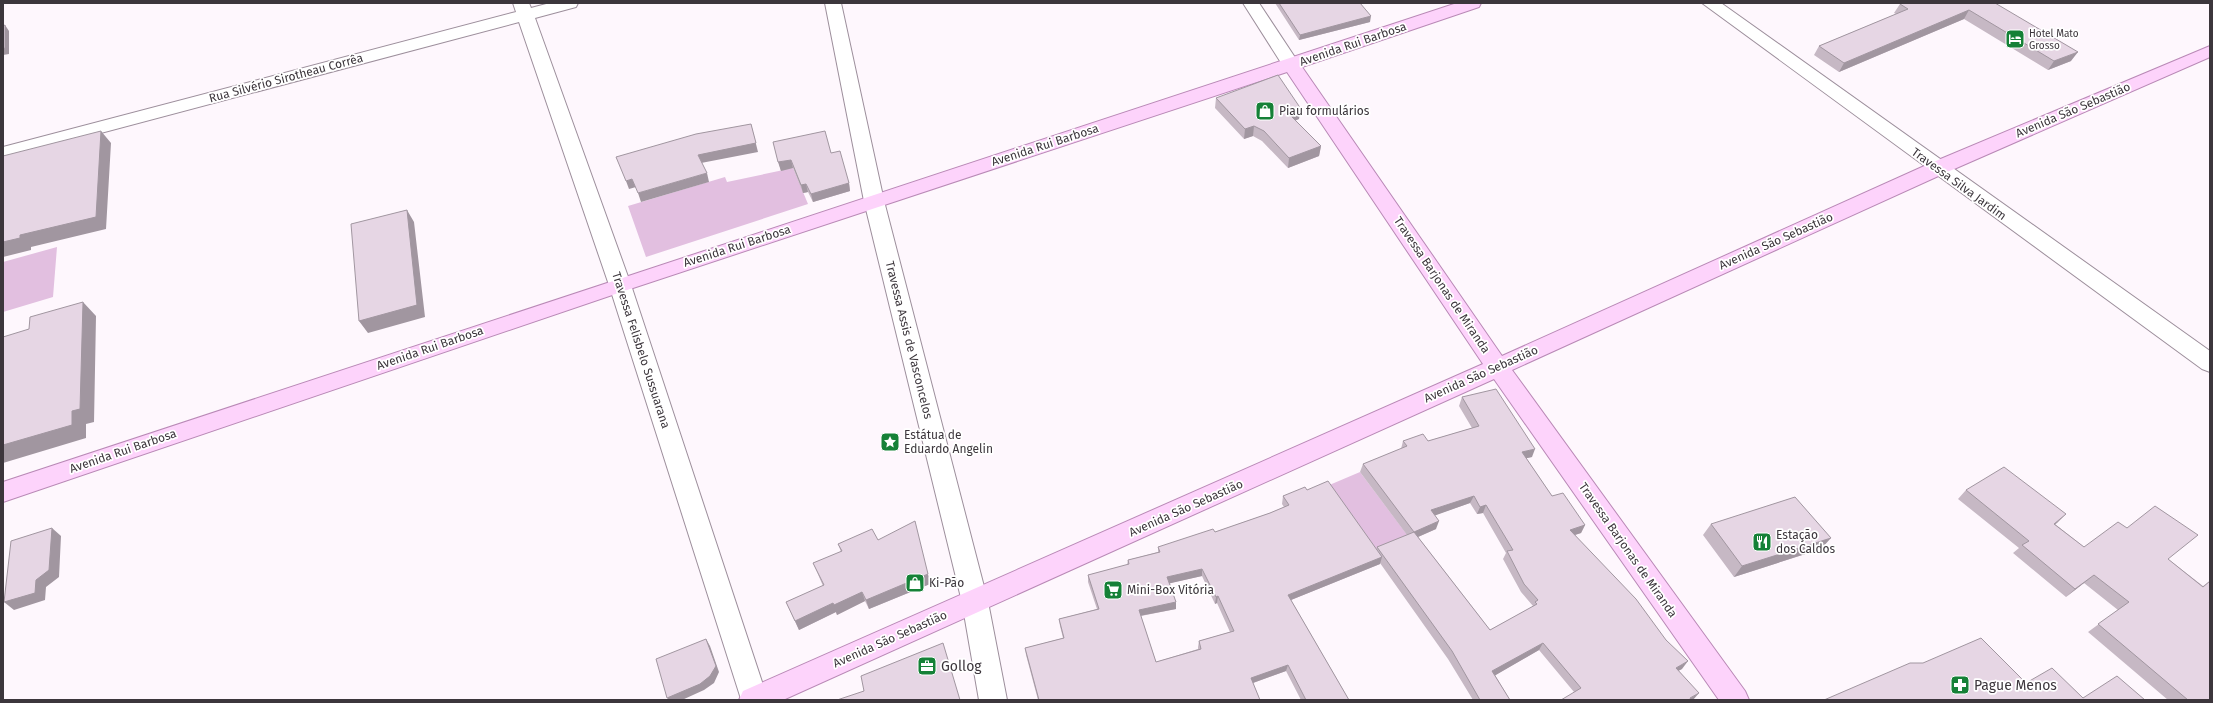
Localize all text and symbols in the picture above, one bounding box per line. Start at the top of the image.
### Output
street label: Avenida Rui Barbosa [1298,19,1408,69]
hotel icon: Hotel Mato Grosso [2004,28,2026,50]
place label: Hotel Mato Grosso [2029,28,2079,52]
street label: Rua Silvério Sirotheau Corrêa [207,51,365,105]
street label: Avenida São Sebastião [2014,79,2132,141]
shop icon: Piau formulários [1254,100,1276,122]
place label: Piau formulários [1279,104,1370,118]
street label: Avenida Rui Barbosa [990,121,1100,169]
street label: Travessa Silva Jardim [1909,145,2009,223]
street label: Avenida São Sebastião [1717,210,1835,272]
street label: Travessa Barjonas de Miranda [1391,214,1493,356]
street label: Avenida Rui Barbosa [682,222,792,270]
street label: Travessa Assis de Vasconcelos [883,260,936,421]
street label: Travessa Felisbelo Sussuarana [609,270,673,430]
street label: Avenida Rui Barbosa [375,323,485,373]
street label: Avenida São Sebastião [1422,343,1540,405]
street label: Avenida Rui Barbosa [68,426,178,476]
place label: Estátua de Eduardo Angelin [904,428,993,456]
place icon: Estátua de Eduardo Angelin [879,431,901,453]
street label: Avenida São Sebastião [1127,477,1245,539]
street label: Travessa Barjonas de Miranda [1576,480,1680,620]
place label: Estação dos Caldos [1776,528,1836,556]
restaurant icon: Estação dos Caldos [1751,531,1773,553]
shop icon: Ki-Pão [904,572,926,594]
place label: Ki-Pão [929,576,964,590]
supermarket icon: Mini-Box Vitória [1102,579,1124,601]
place label: Mini-Box Vitória [1127,583,1214,597]
street label: Avenida São Sebastião [831,608,949,670]
office icon: Gollog [916,655,938,677]
place label: Gollog [941,658,982,675]
pharmacy icon: Pague Menos [1949,674,1971,696]
place label: Pague Menos [1974,677,2057,694]

